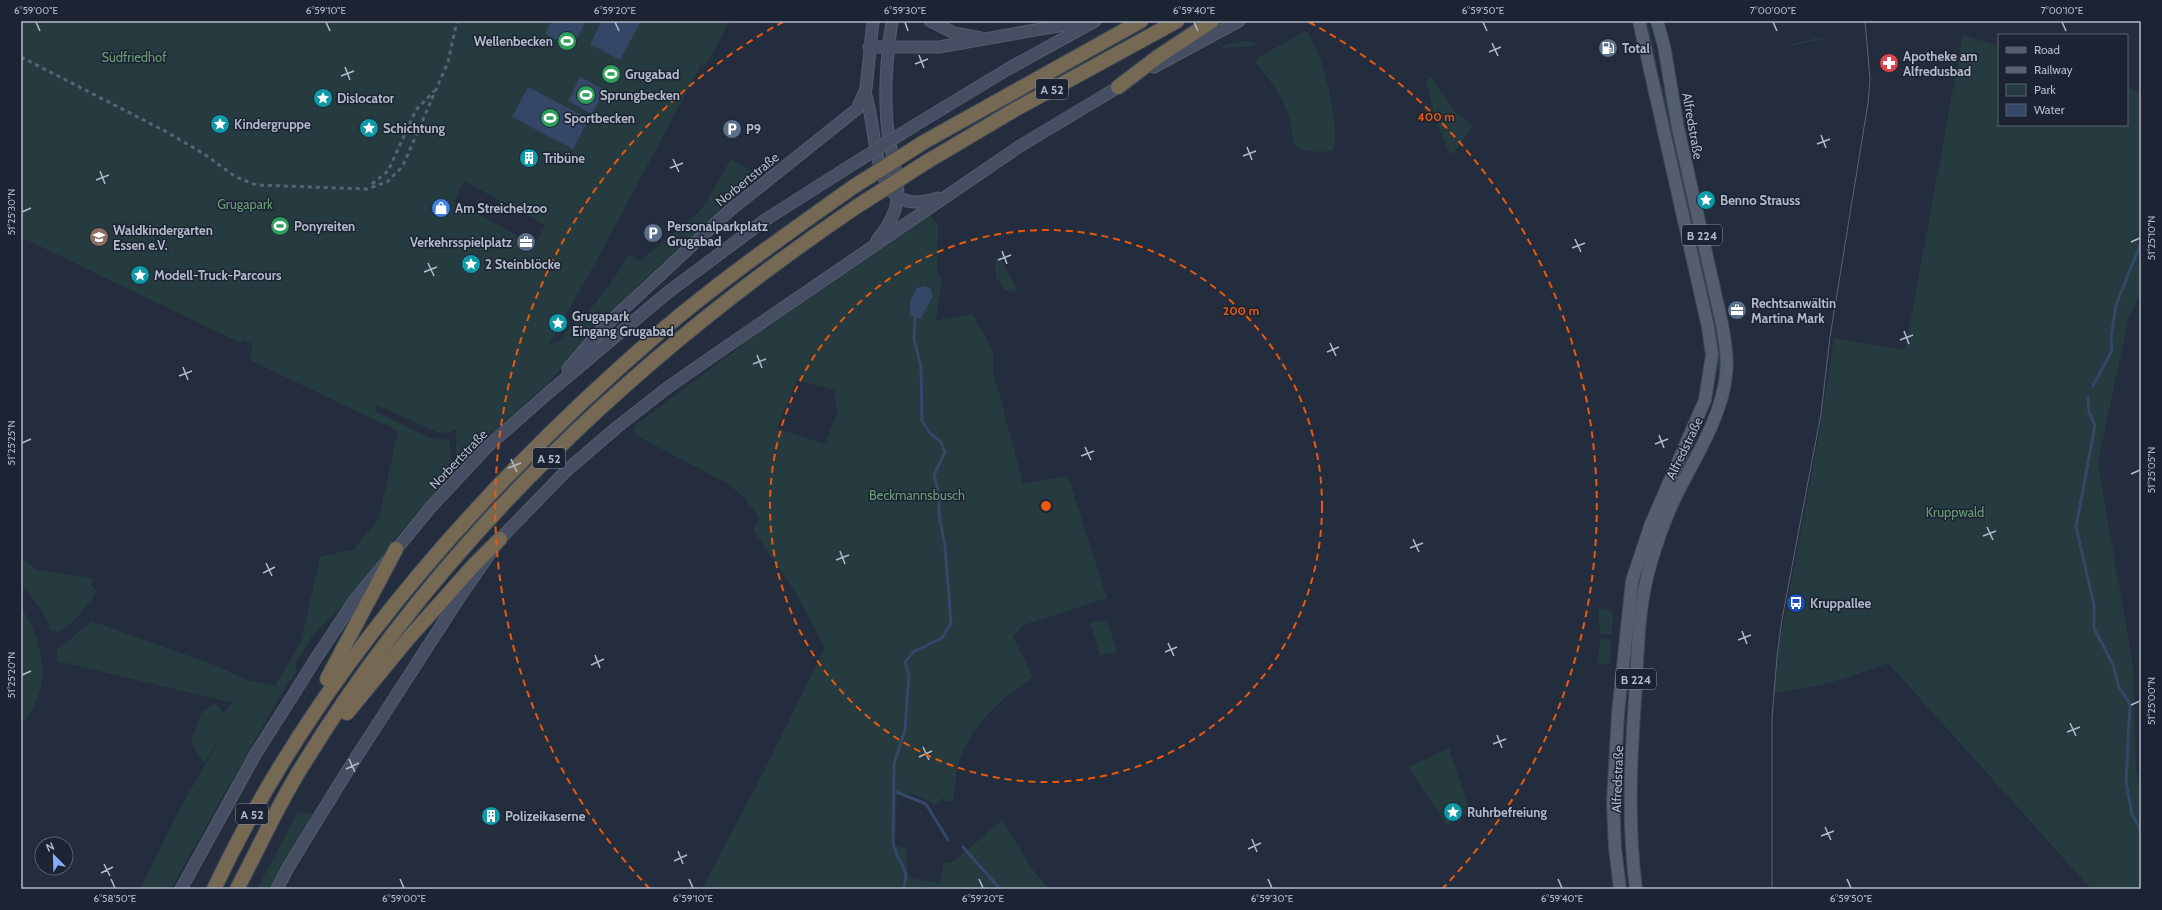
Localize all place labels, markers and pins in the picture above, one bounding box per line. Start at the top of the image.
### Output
sports icon: Wellenbecken [556,30,578,52]
place label: Wellenbecken [474,33,553,49]
fuel station icon: Total [1597,37,1619,59]
place label: Total [1622,40,1651,56]
place label: Apotheke am Alfredusbad [1903,48,1978,79]
pharmacy icon: Apotheke am Alfredusbad [1878,52,1900,74]
sports icon: Grugabad [600,63,622,85]
place label: Grugabad [625,66,679,82]
sports icon: Sprungbecken [575,84,597,106]
place icon: Dislocator [312,87,334,109]
place label: Sprungbecken [600,87,680,103]
place label: Dislocator [337,90,395,106]
sports icon: Sportbecken [539,107,561,129]
place label: Sportbecken [564,110,635,126]
place icon: Kindergruppe [209,113,231,135]
place label: Kindergruppe [234,116,311,132]
place icon: Schichtung [358,117,380,139]
parking icon: P9 [721,118,743,140]
place label: Schichtung [383,120,446,136]
place label: P9 [746,121,761,137]
building icon: Tribüne [518,147,540,169]
place label: Tribüne [543,150,585,166]
place icon: Benno Strauss [1695,189,1717,211]
place label: Benno Strauss [1720,192,1801,208]
shop icon: Am Streichelzoo [430,197,452,219]
place label: Am Streichelzoo [455,200,548,216]
sports icon: Ponyreiten [269,215,291,237]
place label: Ponyreiten [294,218,355,234]
place label: Personalparkplatz Grugabad [667,218,768,249]
place label: Waldkindergarten Essen e.V. [113,222,213,253]
parking icon: Personalparkplatz Grugabad [642,222,664,244]
school or university icon: Waldkindergarten Essen e.V. [88,226,110,248]
office icon: Verkehrsspielplatz [515,231,537,253]
place label: Verkehrsspielplatz [410,234,512,250]
place icon: 2 Steinblöcke [460,253,482,275]
place label: 2 Steinblöcke [485,256,561,272]
place icon: Modell-Truck-Parcours [129,264,151,286]
place label: Modell-Truck-Parcours [154,267,282,283]
place label: Rechtsanwältin Martina Mark [1751,295,1836,326]
office icon: Rechtsanwältin Martina Mark [1726,299,1748,321]
place label: Grugapark Eingang Grugabad [572,308,674,339]
place icon: Grugapark Eingang Grugabad [547,312,569,334]
centre of rings [1039,499,1053,513]
bus stop icon: Kruppallee [1785,592,1807,614]
place label: Kruppallee [1810,595,1871,611]
place icon: Ruhrbefreiung [1442,801,1464,823]
place label: Ruhrbefreiung [1467,804,1547,820]
building icon: Polizeikaserne [480,805,502,827]
place label: Polizeikaserne [505,808,586,824]

